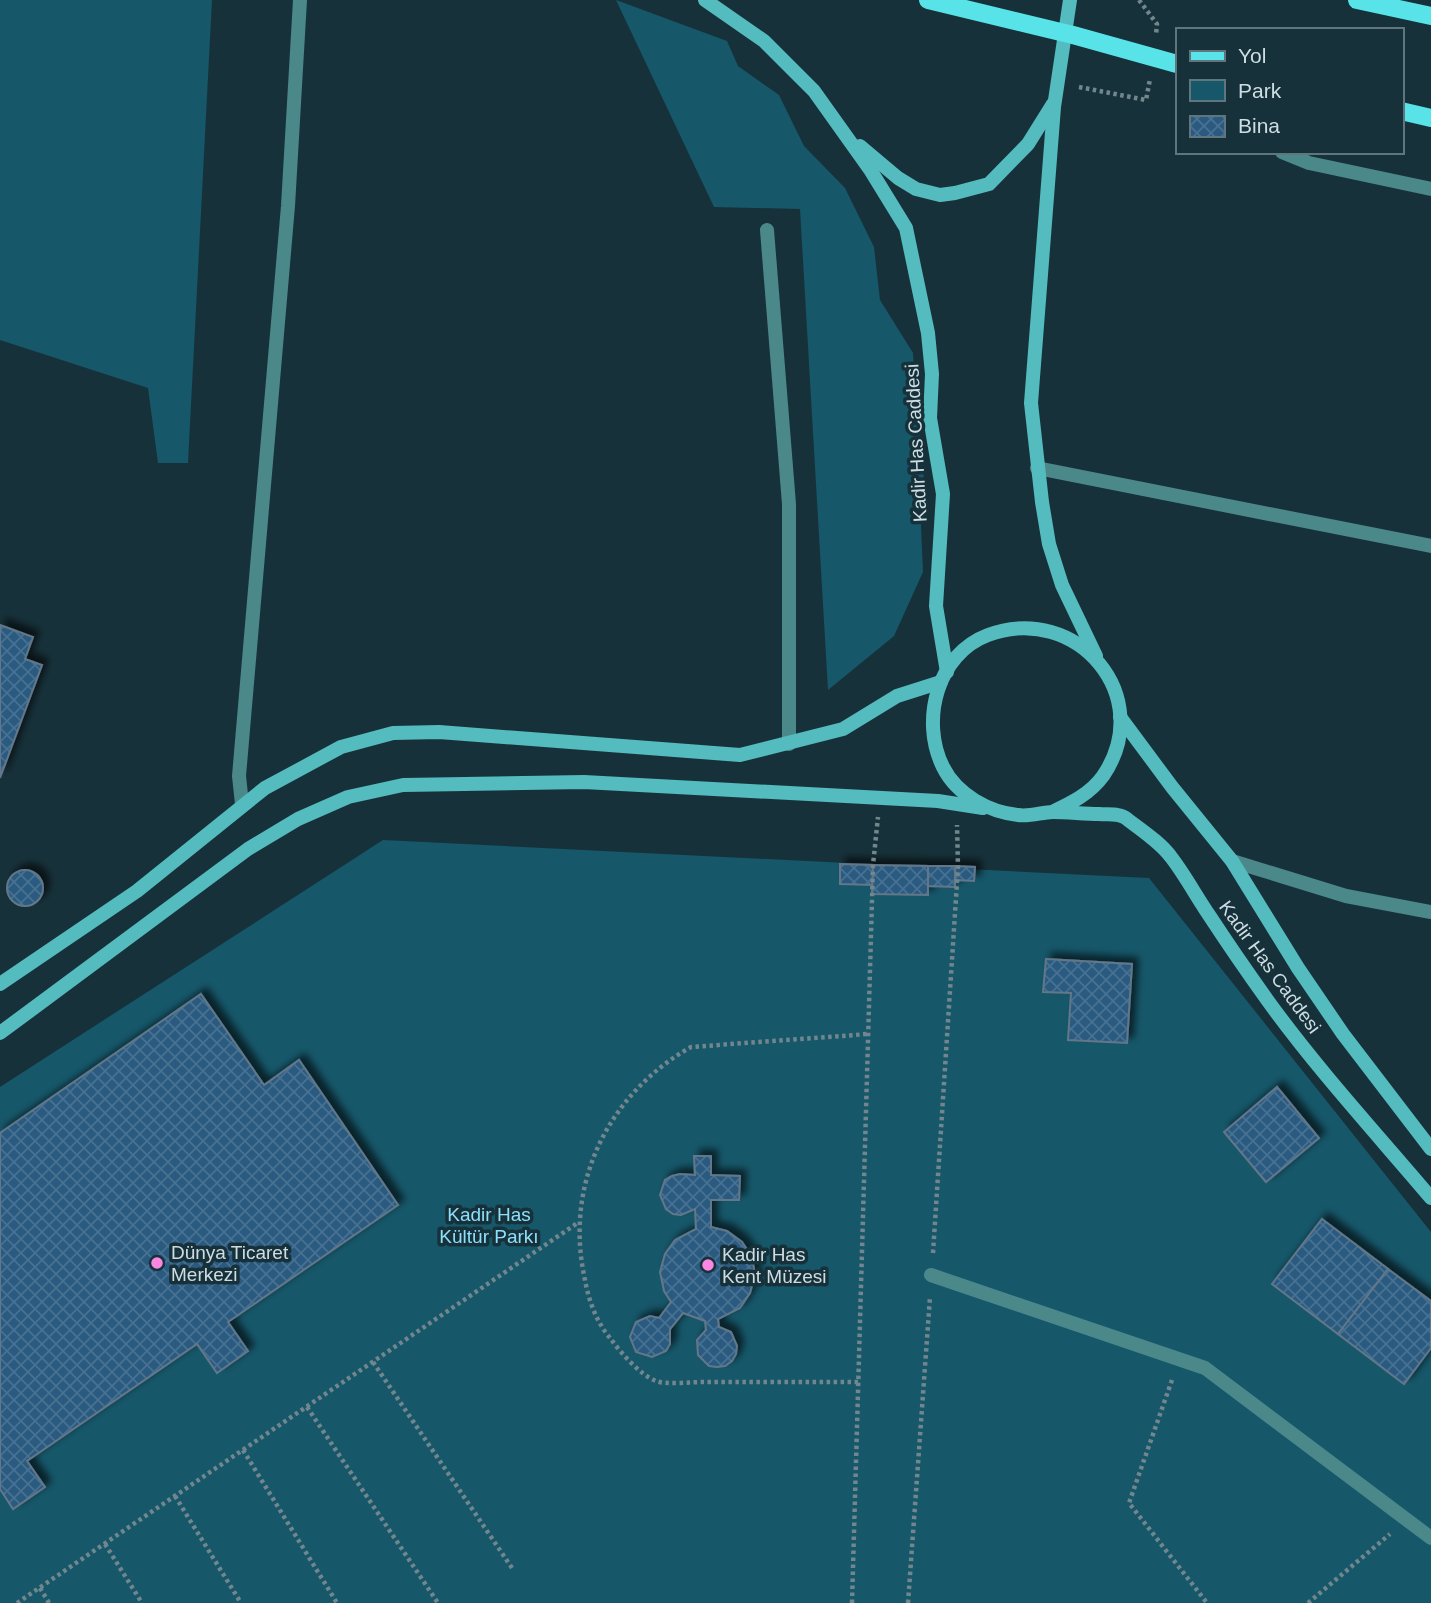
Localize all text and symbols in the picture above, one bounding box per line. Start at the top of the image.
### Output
legend [1176,28,1403,154]
text: Yol [1238,44,1266,67]
text: Park [1238,79,1282,102]
text: Bina [1238,114,1280,137]
street label: Kadir Has Caddesi [901,363,931,523]
street label: Kadir Has Caddesi [1215,897,1325,1037]
park label: Kadir Has Kültür Parkı [439,1204,539,1247]
place label: Dünya Ticaret Merkezi [171,1242,289,1285]
place label: Kadir Has Kent Müzesi [722,1244,827,1287]
marker: Dünya Ticaret Merkezi [149,1255,165,1271]
marker: Kadir Has Kent Müzesi [700,1257,716,1273]

